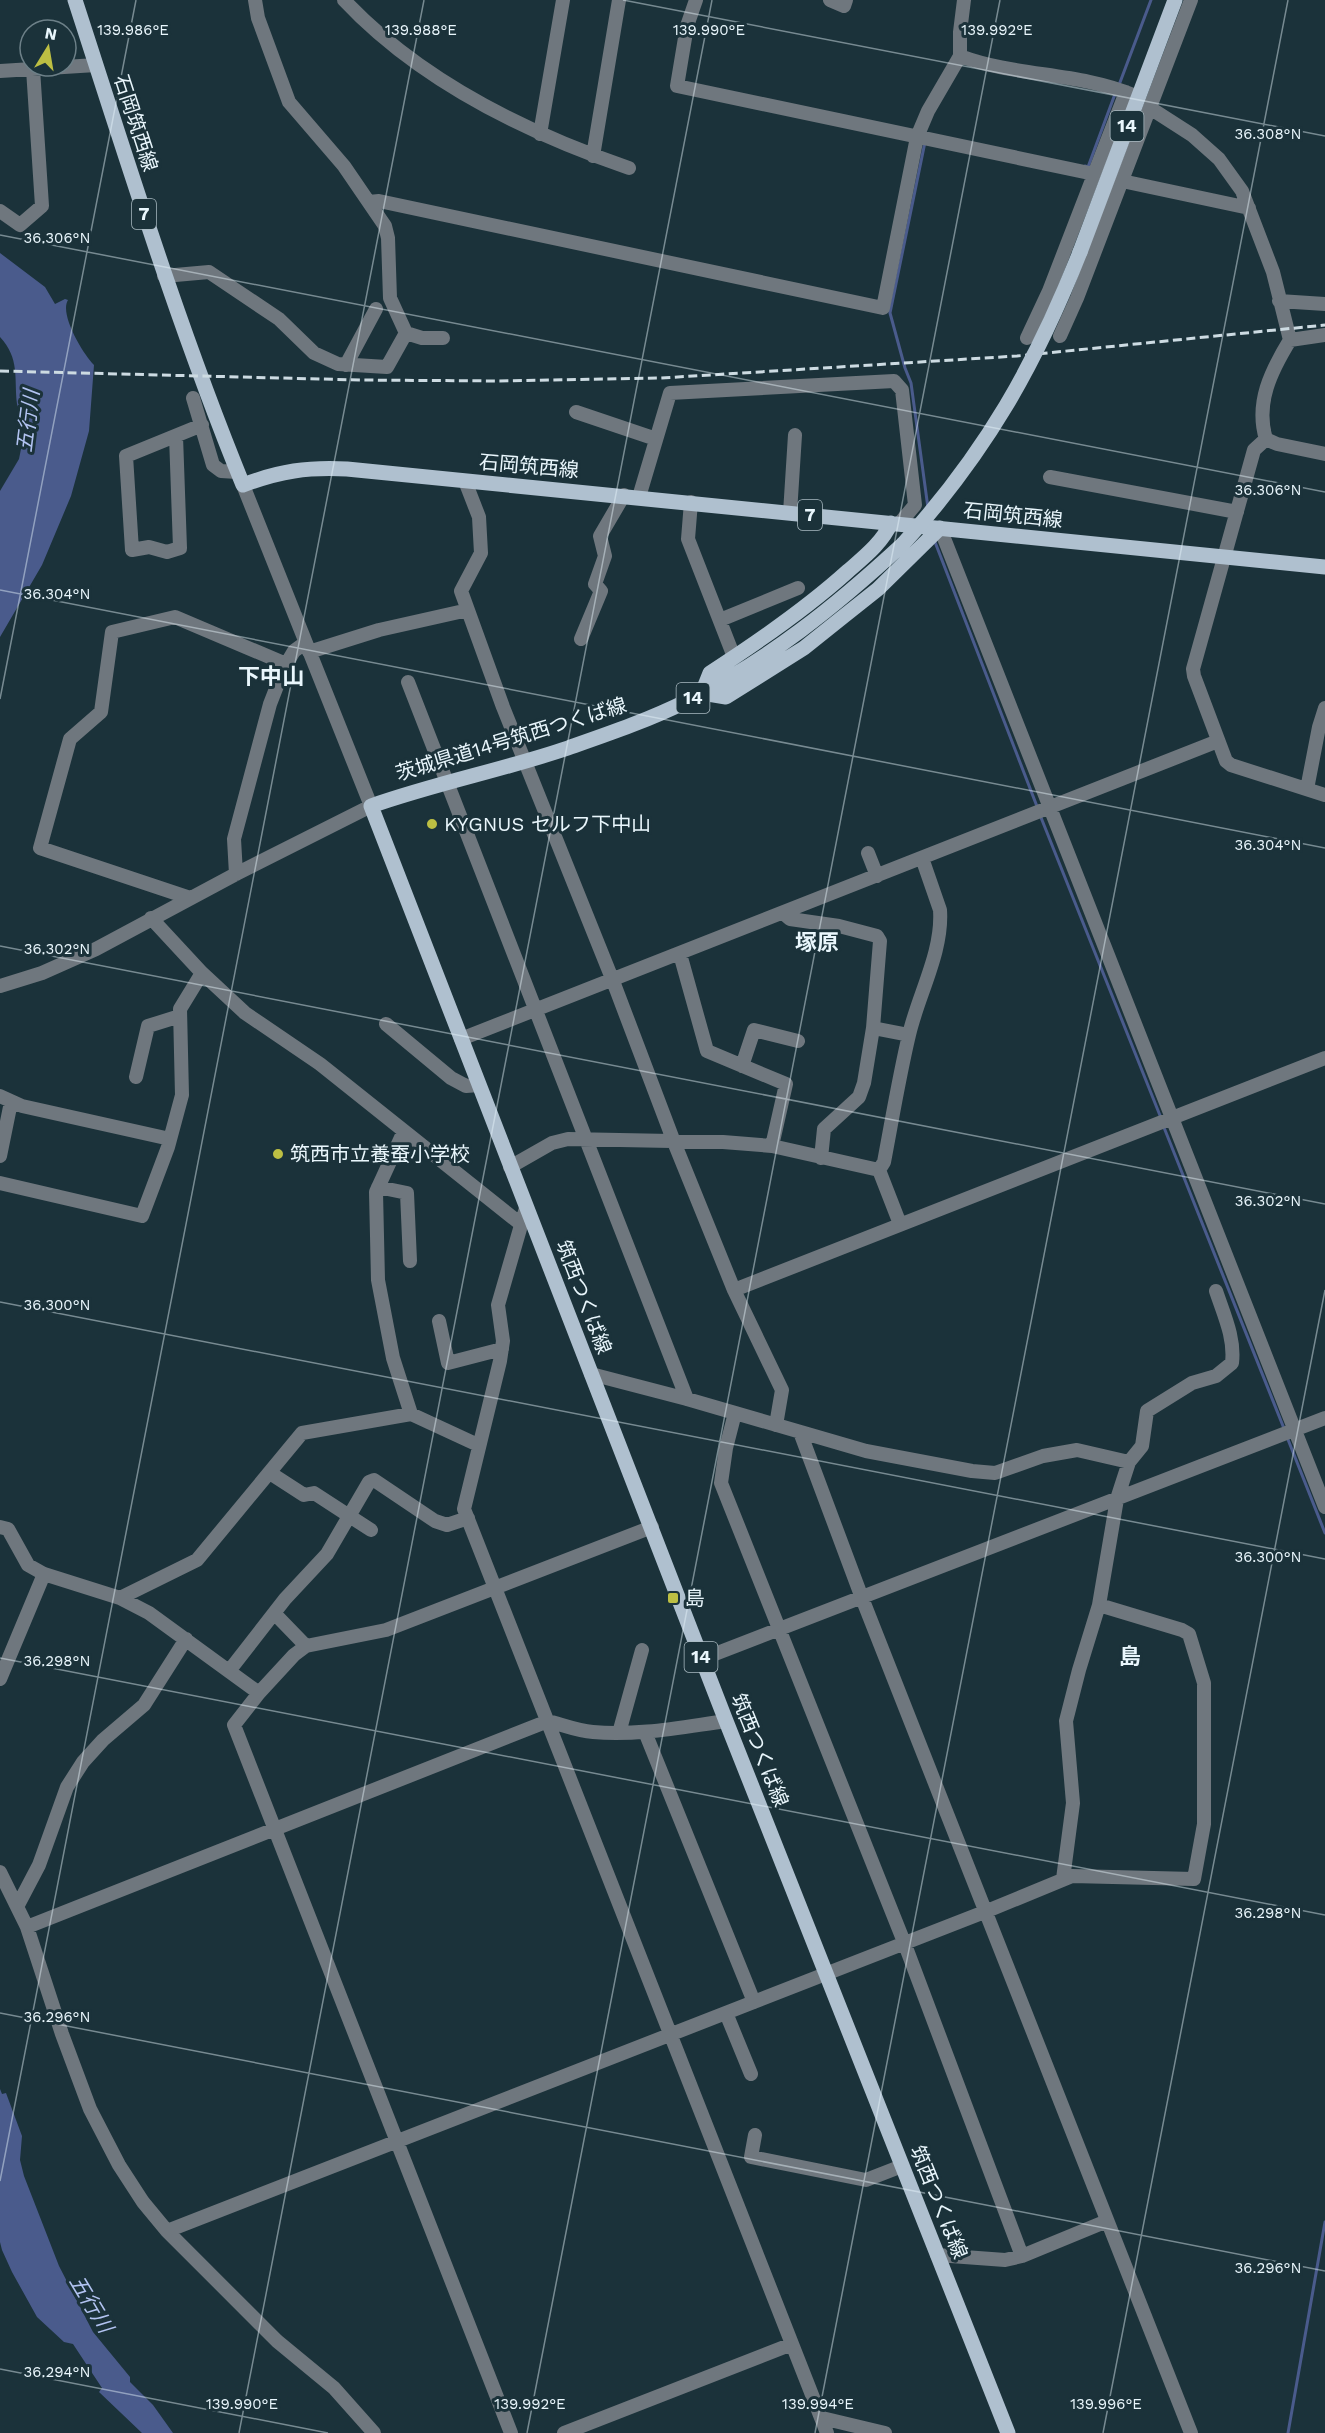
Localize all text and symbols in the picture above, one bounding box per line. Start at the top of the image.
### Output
north arrow [18,18,78,78]
text: 139.986°E [97,21,169,39]
text: 139.988°E [385,21,457,39]
text: 139.990°E [673,21,745,39]
text: 139.992°E [961,21,1033,39]
text: N [43,23,58,44]
street label: 石岡筑西線 [109,72,163,174]
road number: 14 [1110,111,1144,141]
text: 36.308°N [1234,125,1302,143]
road number: 7 [132,199,156,229]
text: 36.306°N [24,229,90,247]
water label: 五行川 [11,386,44,454]
street label: 石岡筑西線 [478,450,580,482]
text: 36.306°N [1235,481,1301,499]
street label: 石岡筑西線 [962,498,1064,532]
road number: 7 [798,500,822,530]
text: 36.304°N [23,585,91,603]
district label: 下中山 [238,664,304,689]
road number: 14 [676,683,710,713]
street label: 茨城県道14号筑西つくば線 [393,692,629,786]
place label: KYGNUS セルフ下中山 [444,812,651,836]
marker: KYGNUS セルフ下中山 [425,817,439,831]
text: 36.304°N [1234,836,1302,854]
district label: 塚原 [795,930,839,955]
text: 36.302°N [24,940,90,958]
place label: 筑西市立養蚕小学校 [290,1142,470,1166]
marker: 筑西市立養蚕小学校 [271,1147,285,1161]
text: 36.302°N [1235,1192,1301,1210]
street label: 筑西つくば線 [551,1237,617,1357]
text: 36.300°N [23,1296,91,1314]
text: 36.300°N [1234,1548,1302,1566]
place label: 島 [685,1586,705,1610]
marker: 島 [666,1591,680,1605]
road number: 14 [684,1642,718,1672]
district label: 島 [1119,1644,1141,1669]
text: 36.298°N [23,1652,91,1670]
street label: 筑西つくば線 [726,1690,794,1810]
text: 36.298°N [1234,1904,1302,1922]
text: 36.296°N [24,2008,90,2026]
street label: 筑西つくば線 [905,2142,973,2262]
text: 36.296°N [1235,2259,1301,2277]
water label: 五行川 [64,2270,119,2339]
text: 36.294°N [24,2363,90,2381]
text: 139.990°E [206,2395,278,2413]
text: 139.992°E [494,2395,566,2413]
text: 139.994°E [782,2395,854,2413]
text: 139.996°E [1070,2395,1142,2413]

